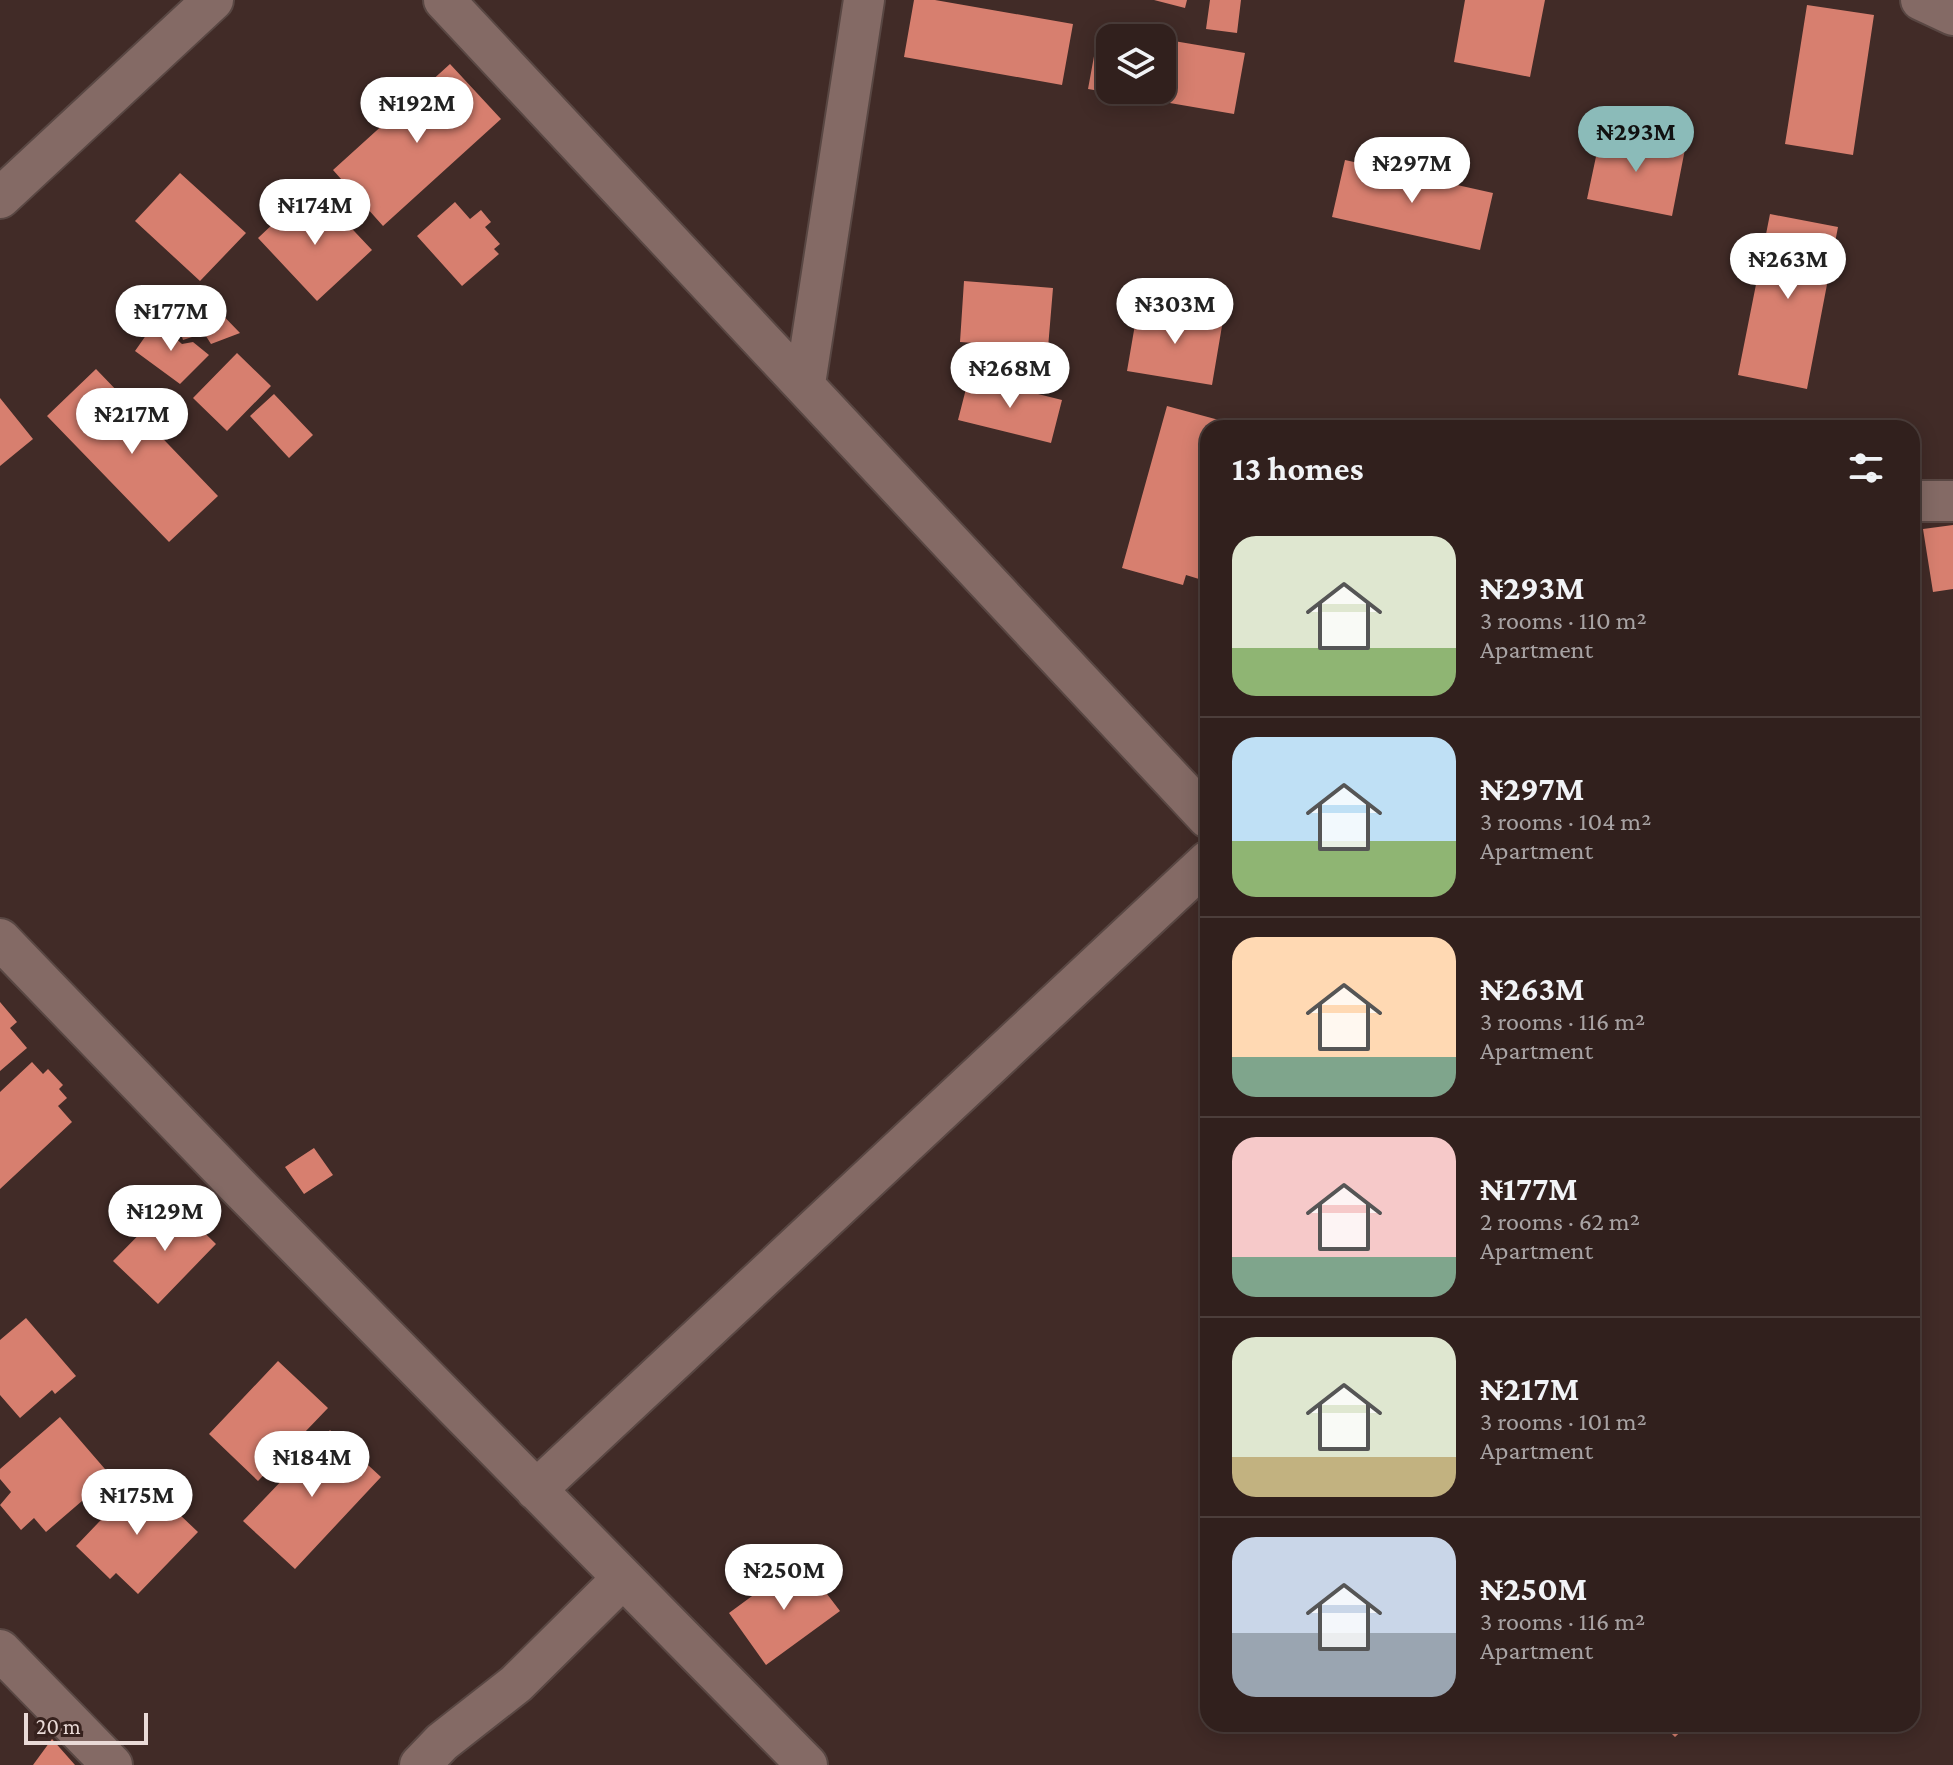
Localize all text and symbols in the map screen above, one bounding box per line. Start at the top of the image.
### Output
map controls [1096,24,1176,104]
button: layers [1096,24,1176,104]
pin: ₦192M [361,77,473,145]
text: ₦192M [378,88,456,117]
pin: ₦293M [1580,106,1692,174]
text: ₦293M [1596,117,1676,146]
pin: ₦297M [1356,137,1468,205]
text: ₦297M [1372,148,1452,177]
pin: ₦174M [259,179,371,247]
text: ₦174M [277,190,353,219]
pin: ₦263M [1732,233,1844,301]
text: ₦263M [1748,244,1828,273]
pin: ₦303M [1119,278,1231,346]
pin: ₦177M [115,285,227,353]
text: ₦303M [1134,289,1216,318]
text: ₦177M [134,296,208,325]
pin: ₦268M [954,342,1066,410]
text: ₦268M [969,353,1051,382]
pin: ₦217M [76,388,188,456]
text: ₦217M [94,399,170,428]
icon: filters [1844,446,1888,490]
text: 13 homes [1232,450,1364,487]
icon: home [1296,568,1392,664]
text: ₦293M [1480,569,1585,606]
text: 3 rooms · 110 m² [1480,606,1647,635]
text: Apartment [1480,635,1593,664]
icon: home [1296,769,1392,865]
text: ₦297M [1480,770,1584,807]
text: 3 rooms · 104 m² [1480,807,1651,836]
text: Apartment [1480,836,1593,865]
icon: home [1296,969,1392,1065]
text: ₦263M [1480,970,1585,1007]
text: 3 rooms · 116 m² [1480,1007,1645,1036]
text: Apartment [1480,1036,1593,1065]
icon: home [1296,1169,1392,1265]
text: ₦177M [1480,1170,1578,1207]
pin: ₦129M [109,1185,221,1253]
text: ₦129M [126,1196,204,1225]
text: 2 rooms · 62 m² [1480,1207,1640,1236]
text: Apartment [1480,1236,1593,1265]
icon: home [1296,1369,1392,1465]
text: ₦217M [1480,1370,1579,1407]
text: 3 rooms · 101 m² [1480,1407,1647,1436]
pin: ₦184M [256,1431,368,1499]
text: Apartment [1480,1436,1593,1465]
text: ₦184M [272,1442,352,1471]
pin: ₦175M [81,1469,193,1537]
text: ₦175M [100,1480,174,1509]
pin: ₦250M [728,1544,840,1612]
text: ₦250M [743,1555,825,1584]
icon: home [1296,1569,1392,1665]
text: ₦250M [1480,1570,1587,1607]
text: 3 rooms · 116 m² [1480,1607,1645,1636]
text: Apartment [1480,1636,1593,1665]
scale bar [24,1709,148,1745]
text: 20 m [36,1714,81,1739]

